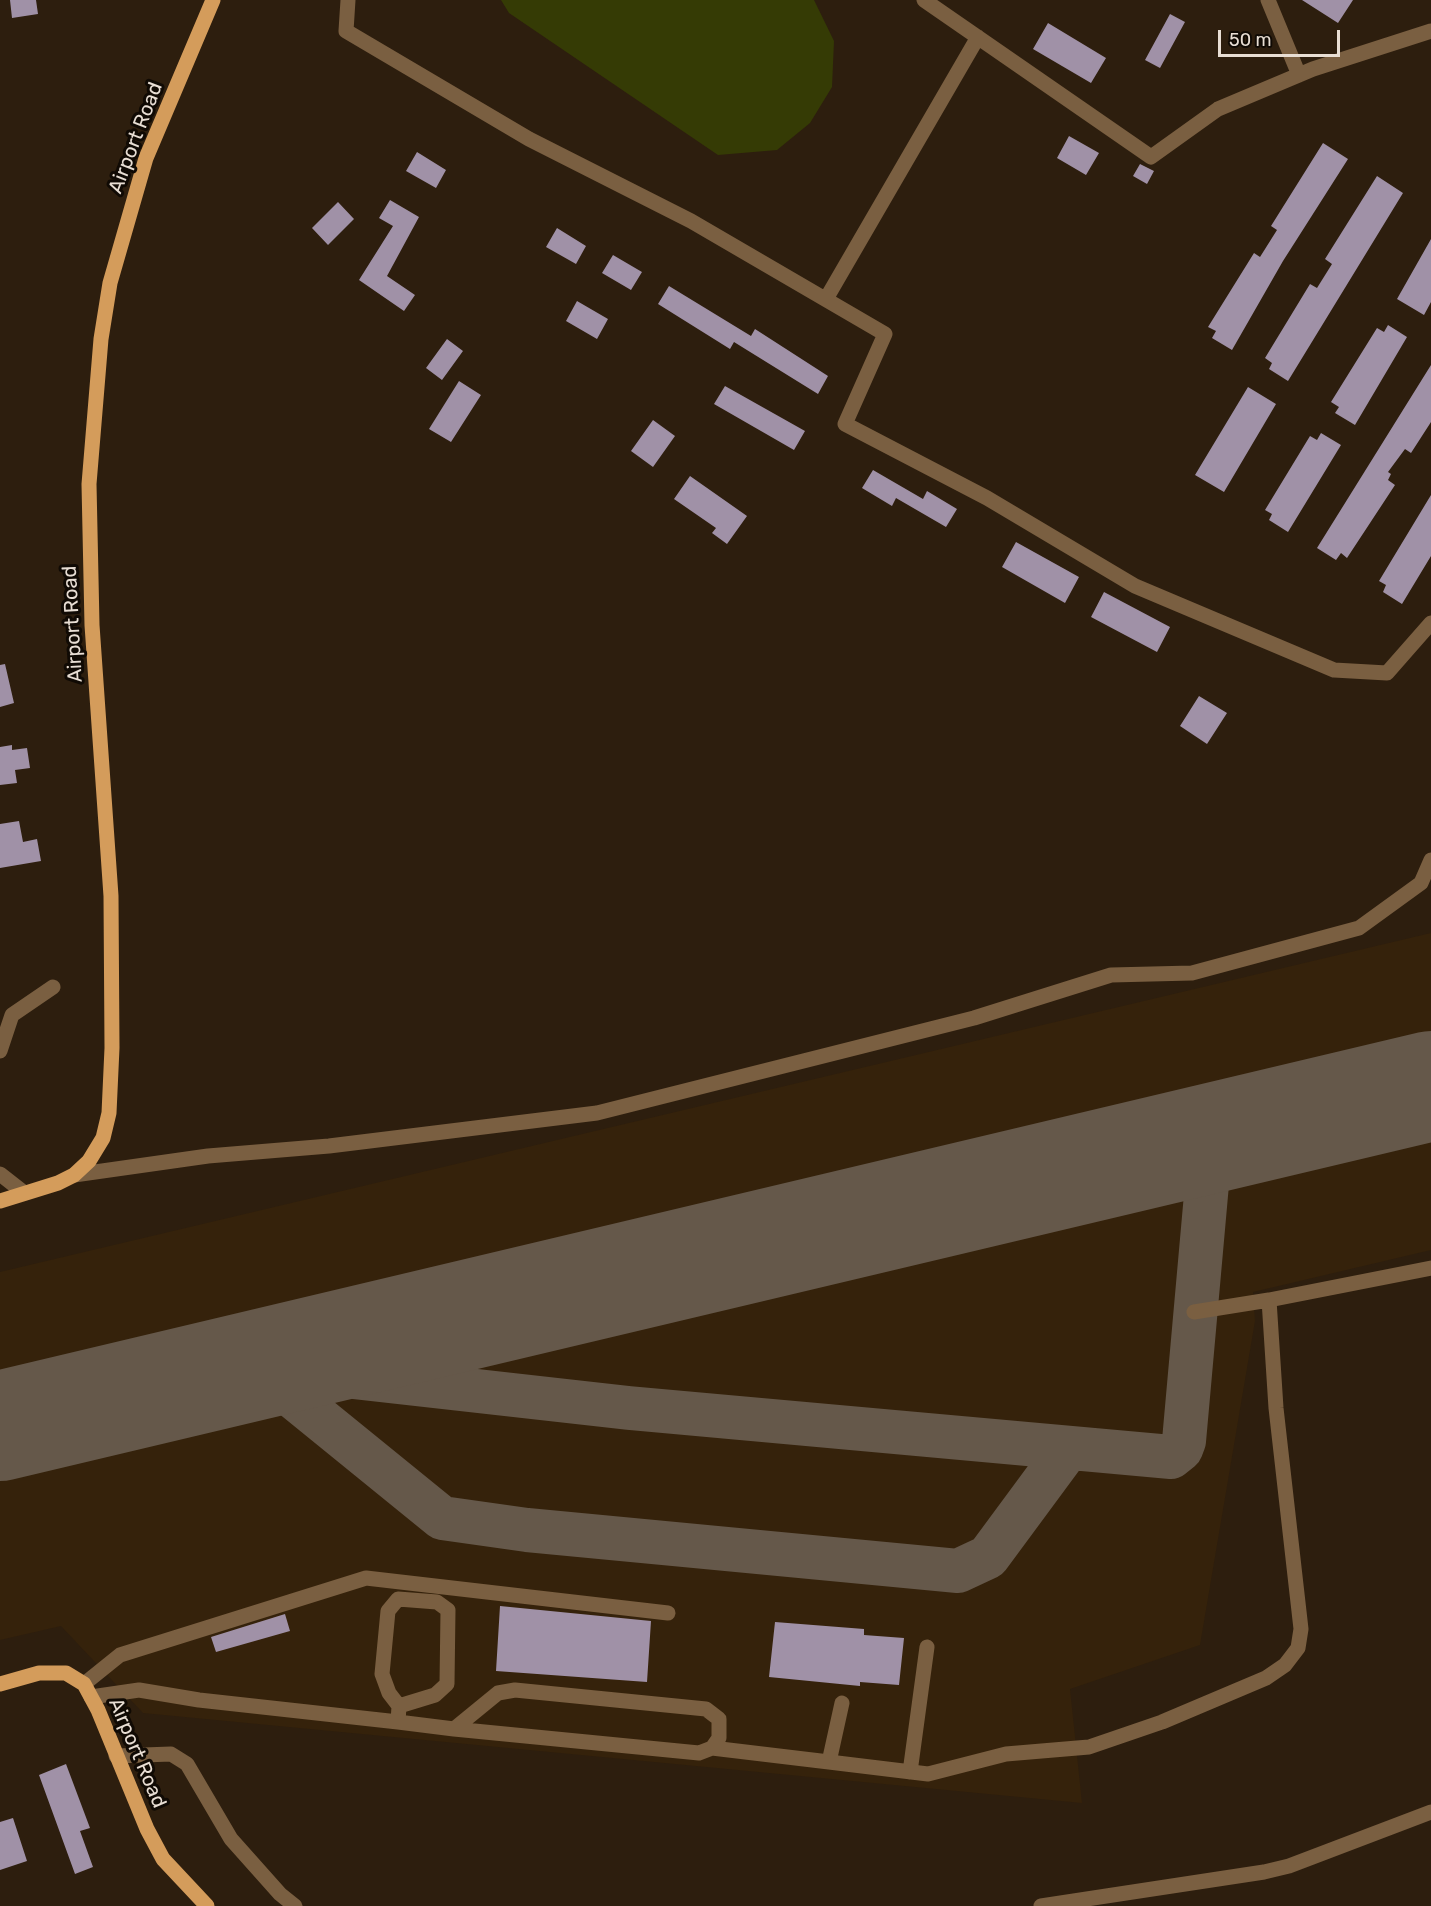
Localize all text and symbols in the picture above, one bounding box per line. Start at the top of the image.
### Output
scale bar [1221,18,1342,56]
text: 50 m [1229,29,1272,51]
street label: Airport Road [104,79,168,197]
street label: Airport Road [58,565,88,683]
street label: Airport Road [103,1694,171,1812]

